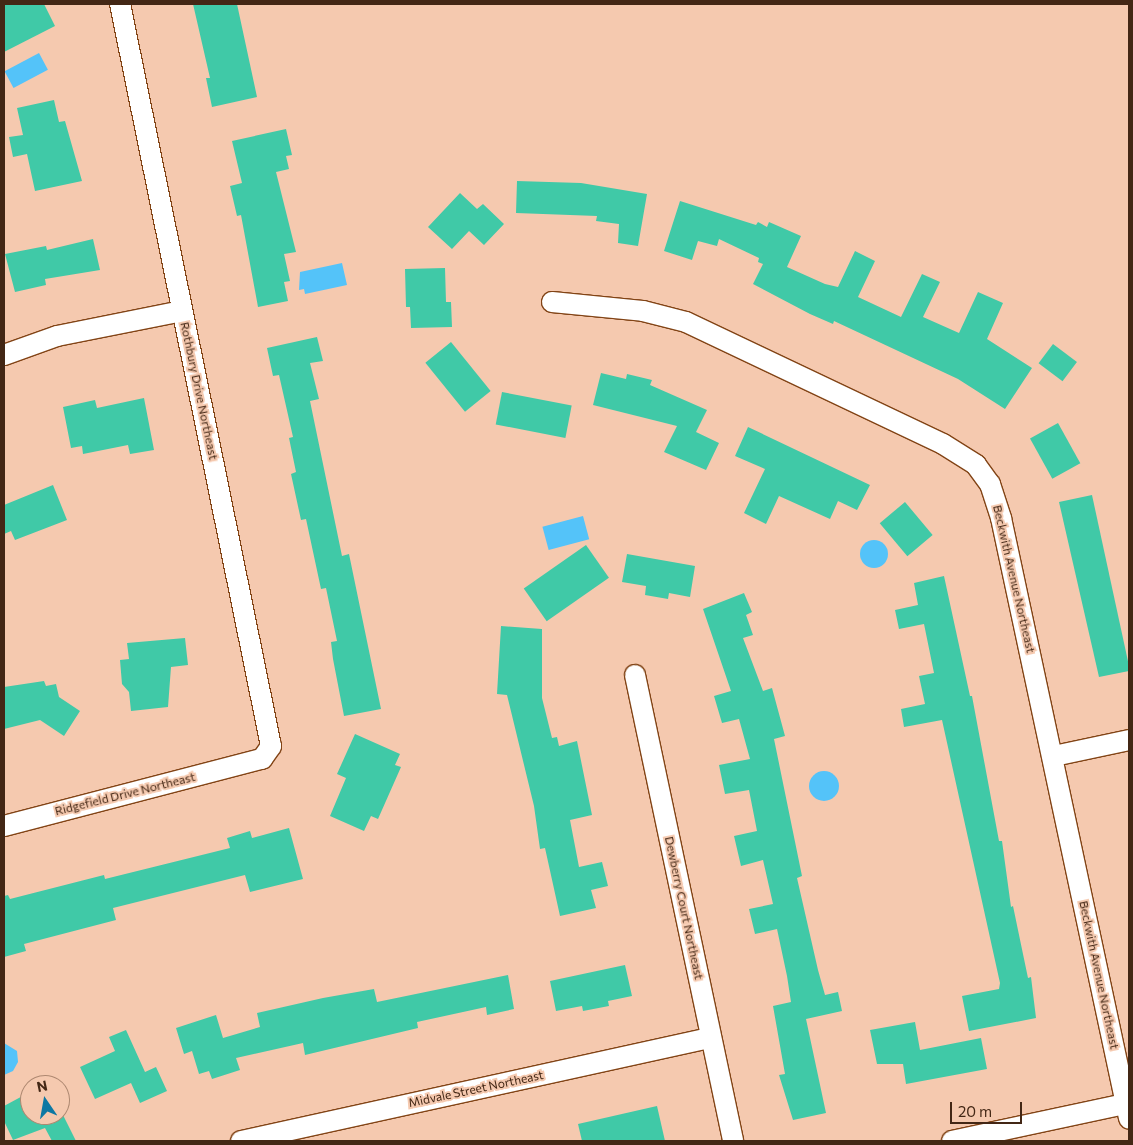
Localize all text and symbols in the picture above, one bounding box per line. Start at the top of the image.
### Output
street label: Rothbury Drive Northeast [177,321,221,461]
street label: Beckwith Avenue Northeast [990,504,1038,654]
street label: Ridgefield Drive Northeast [53,770,197,818]
street label: Dewberry Court Northeast [662,835,706,981]
street label: Beckwith Avenue Northeast [1076,899,1122,1051]
street label: Midvale Street Northeast [407,1068,545,1110]
north arrow [20,1075,70,1125]
text: N [35,1076,49,1095]
scale bar [953,1092,1026,1124]
text: 20 m [958,1102,992,1120]

